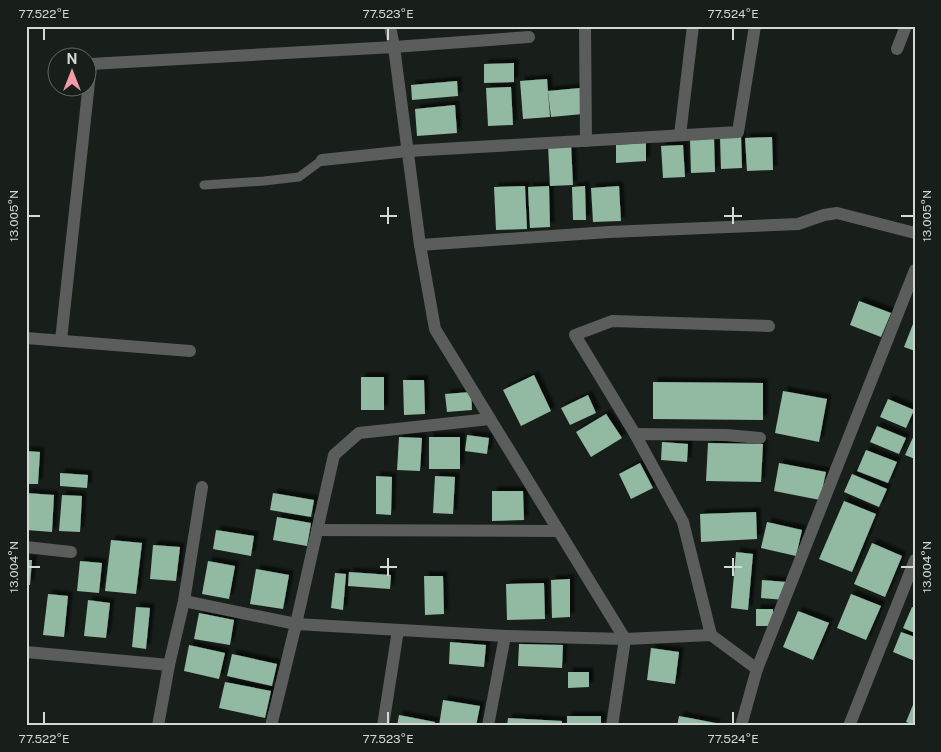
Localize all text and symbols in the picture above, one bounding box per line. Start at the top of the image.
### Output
text: 77.522°E [19,7,69,21]
text: 77.523°E [362,7,414,21]
text: 77.524°E [707,7,759,21]
north arrow [48,48,98,98]
text: N [67,51,77,67]
text: 13.005°N [7,190,21,242]
text: 13.005°N [920,190,934,242]
text: 13.004°N [7,541,21,593]
text: 13.004°N [920,541,934,593]
text: 77.522°E [19,732,69,746]
text: 77.523°E [362,732,414,746]
text: 77.524°E [707,732,759,746]

